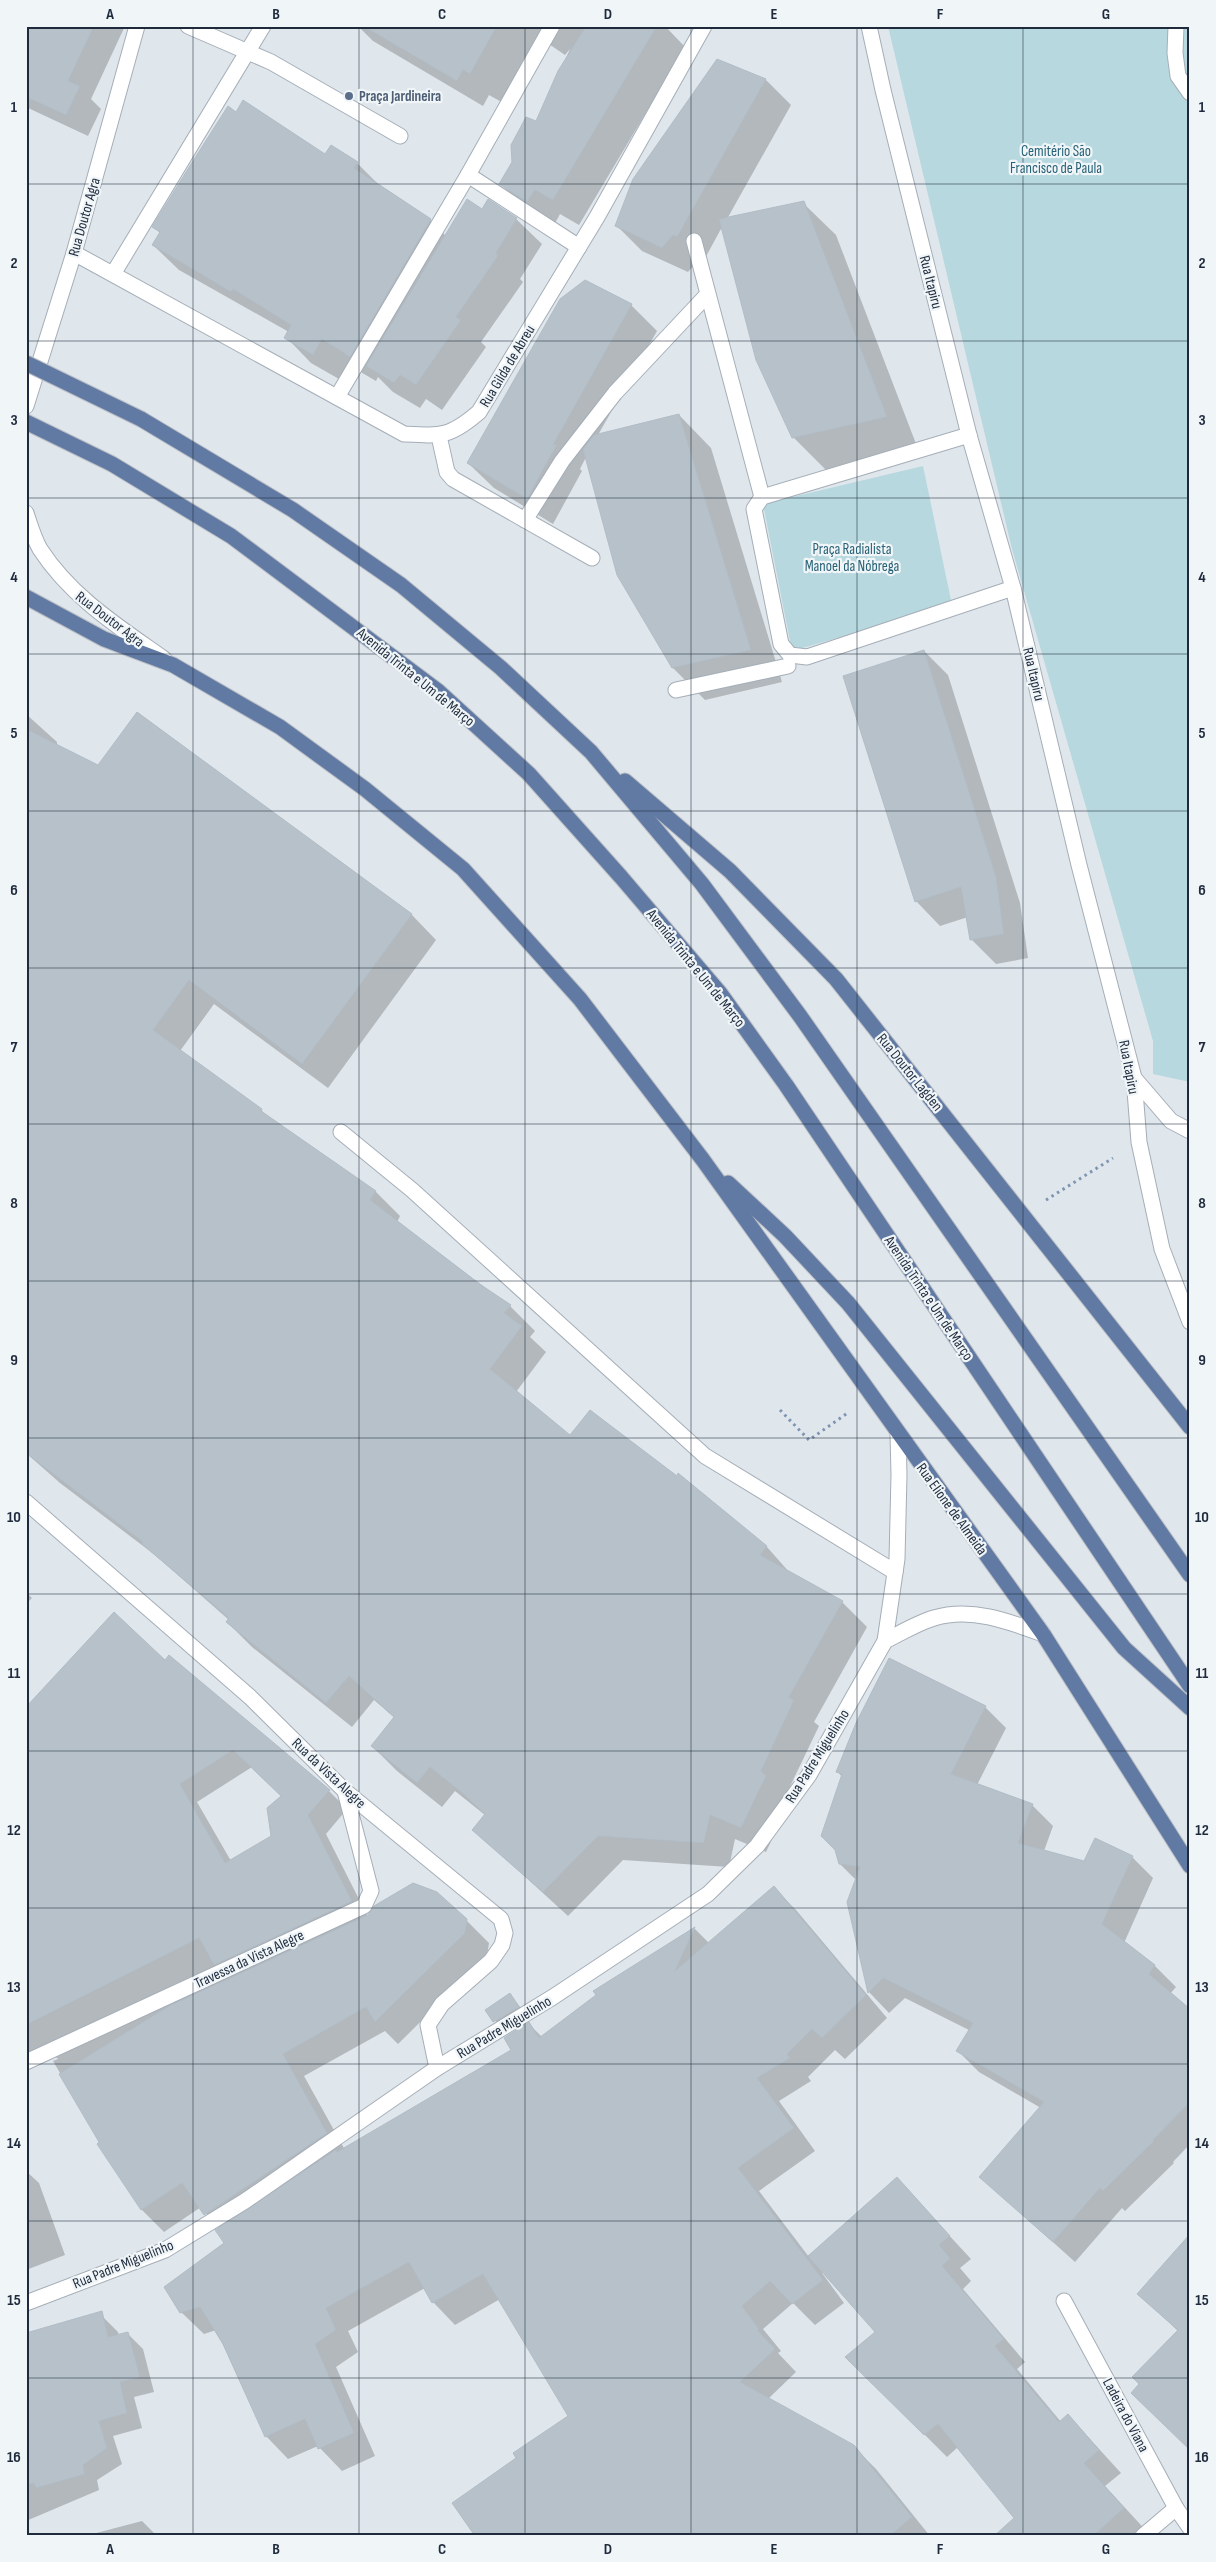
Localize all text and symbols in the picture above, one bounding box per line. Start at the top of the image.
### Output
text: A [105,5,114,24]
text: B [272,5,280,24]
text: C [438,5,446,24]
text: D [604,5,612,24]
text: E [771,5,778,24]
text: F [937,5,944,24]
text: G [1102,5,1110,24]
place label: Praça Jardineira [359,87,441,106]
marker: Praça Jardineira [343,90,355,102]
text: 1 [11,98,18,117]
text: 1 [1199,98,1206,117]
park label: Cemitério São Francisco de Paula [1010,142,1102,178]
street label: Rua Doutor Agra [64,175,105,259]
text: 2 [10,254,18,273]
street label: Rua Itapiru [915,254,946,311]
text: 2 [1198,254,1206,273]
street label: Rua Gilda de Abreu [475,322,539,411]
text: 3 [10,411,18,430]
text: 3 [1198,411,1206,430]
park label: Praça Radialista Manoel da Nóbrega [805,540,900,576]
text: 4 [10,568,18,587]
text: 4 [1198,568,1206,587]
street label: Rua Doutor Agra [72,587,148,652]
street label: Avenida Trinta e Um de Março [352,623,479,731]
street label: Rua Itapiru [1018,646,1049,703]
text: 5 [10,724,18,743]
text: 5 [1198,724,1206,743]
text: 6 [10,881,18,900]
text: 6 [1198,881,1206,900]
street label: Avenida Trinta e Um de Março [642,905,749,1031]
street label: Rua Doutor Lagden [872,1030,947,1115]
text: 7 [11,1038,18,1057]
text: 7 [1199,1038,1206,1057]
street label: Rua Itapiru [1114,1039,1143,1096]
text: 8 [10,1194,18,1213]
text: 8 [1198,1194,1206,1213]
street label: Avenida Trinta e Um de Março [879,1232,977,1364]
text: 9 [10,1351,18,1370]
text: 9 [1198,1351,1206,1370]
street label: Rua Elione de Almeida [912,1460,991,1559]
text: 10 [7,1508,21,1527]
text: 10 [1195,1508,1209,1527]
text: 11 [8,1664,21,1683]
text: 11 [1196,1664,1209,1683]
street label: Rua Padre Miguelinho [781,1706,854,1807]
street label: Rua da Vista Alegre [287,1734,370,1813]
text: 12 [7,1821,21,1840]
text: 12 [1195,1821,1209,1840]
street label: Travessa da Vista Alegre [191,1926,307,1993]
text: 13 [7,1978,21,1997]
text: 13 [1195,1978,1209,1997]
street label: Rua Padre Miguelinho [454,1992,555,2063]
text: 14 [7,2134,21,2153]
text: 14 [1195,2134,1209,2153]
street label: Rua Padre Miguelinho [70,2236,176,2293]
text: 15 [7,2291,21,2310]
text: 15 [1195,2291,1209,2310]
street label: Ladeira do Viana [1098,2375,1153,2456]
text: 16 [7,2448,21,2467]
text: 16 [1195,2448,1209,2467]
text: A [105,2540,114,2559]
text: B [272,2540,280,2559]
text: C [438,2540,446,2559]
text: D [604,2540,612,2559]
text: E [771,2540,778,2559]
text: F [937,2540,944,2559]
text: G [1102,2540,1110,2559]

